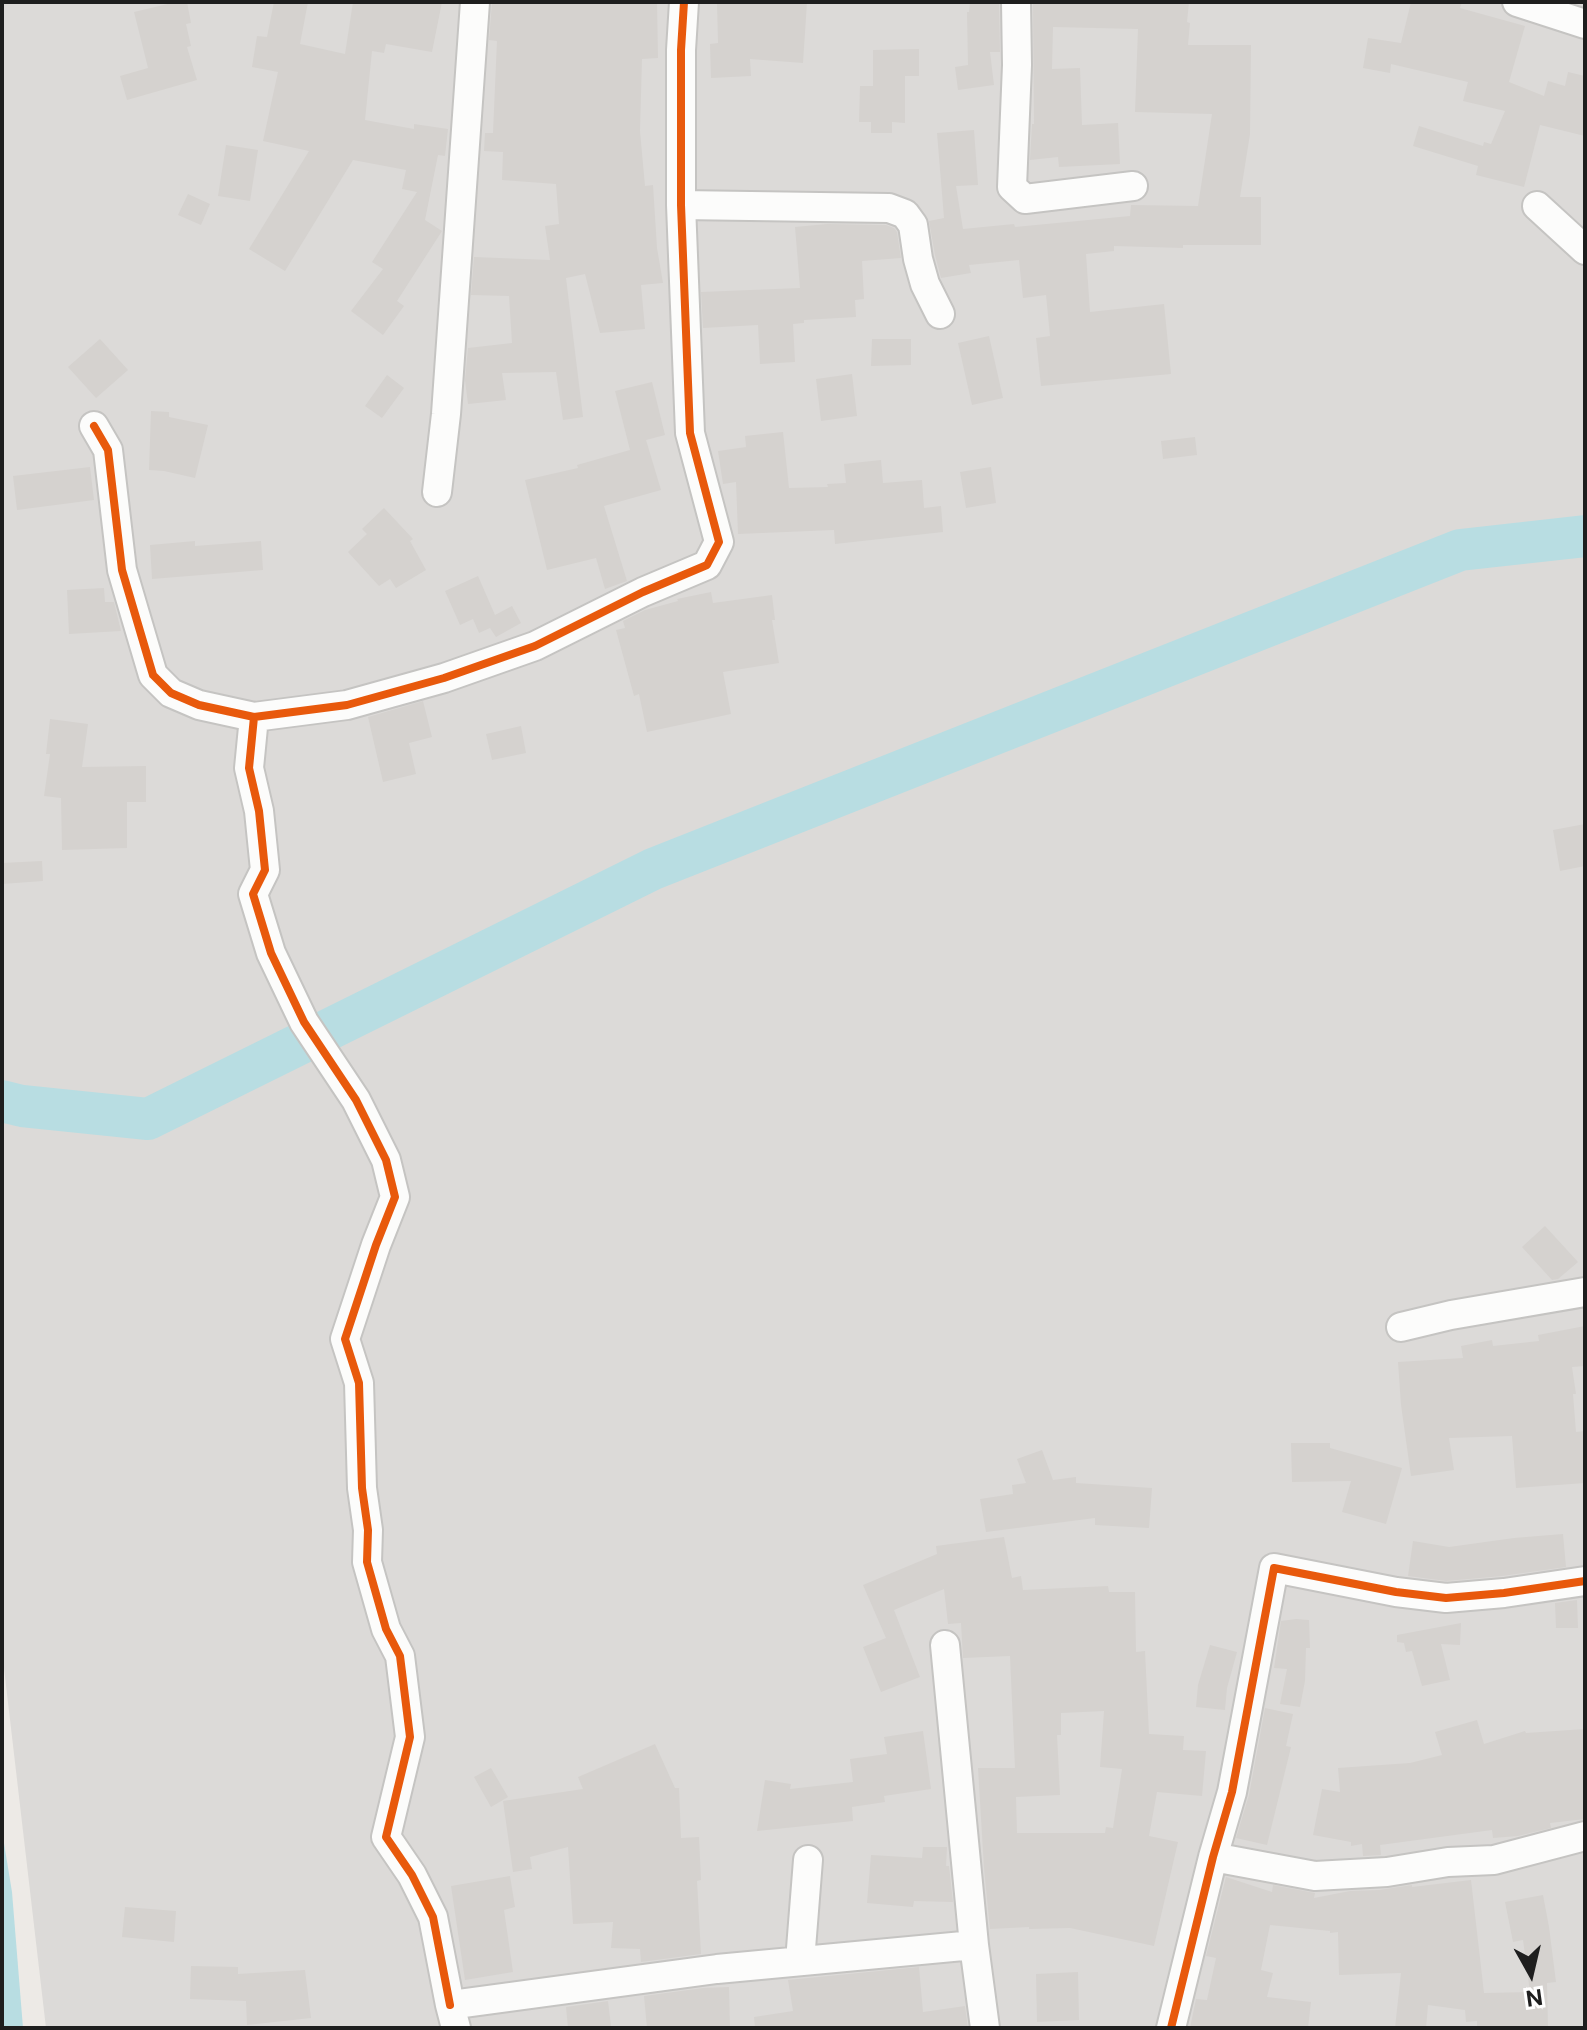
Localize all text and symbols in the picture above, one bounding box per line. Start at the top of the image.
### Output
north arrow [1491,1934,1571,2014]
text: N [1524,1984,1545,2012]

